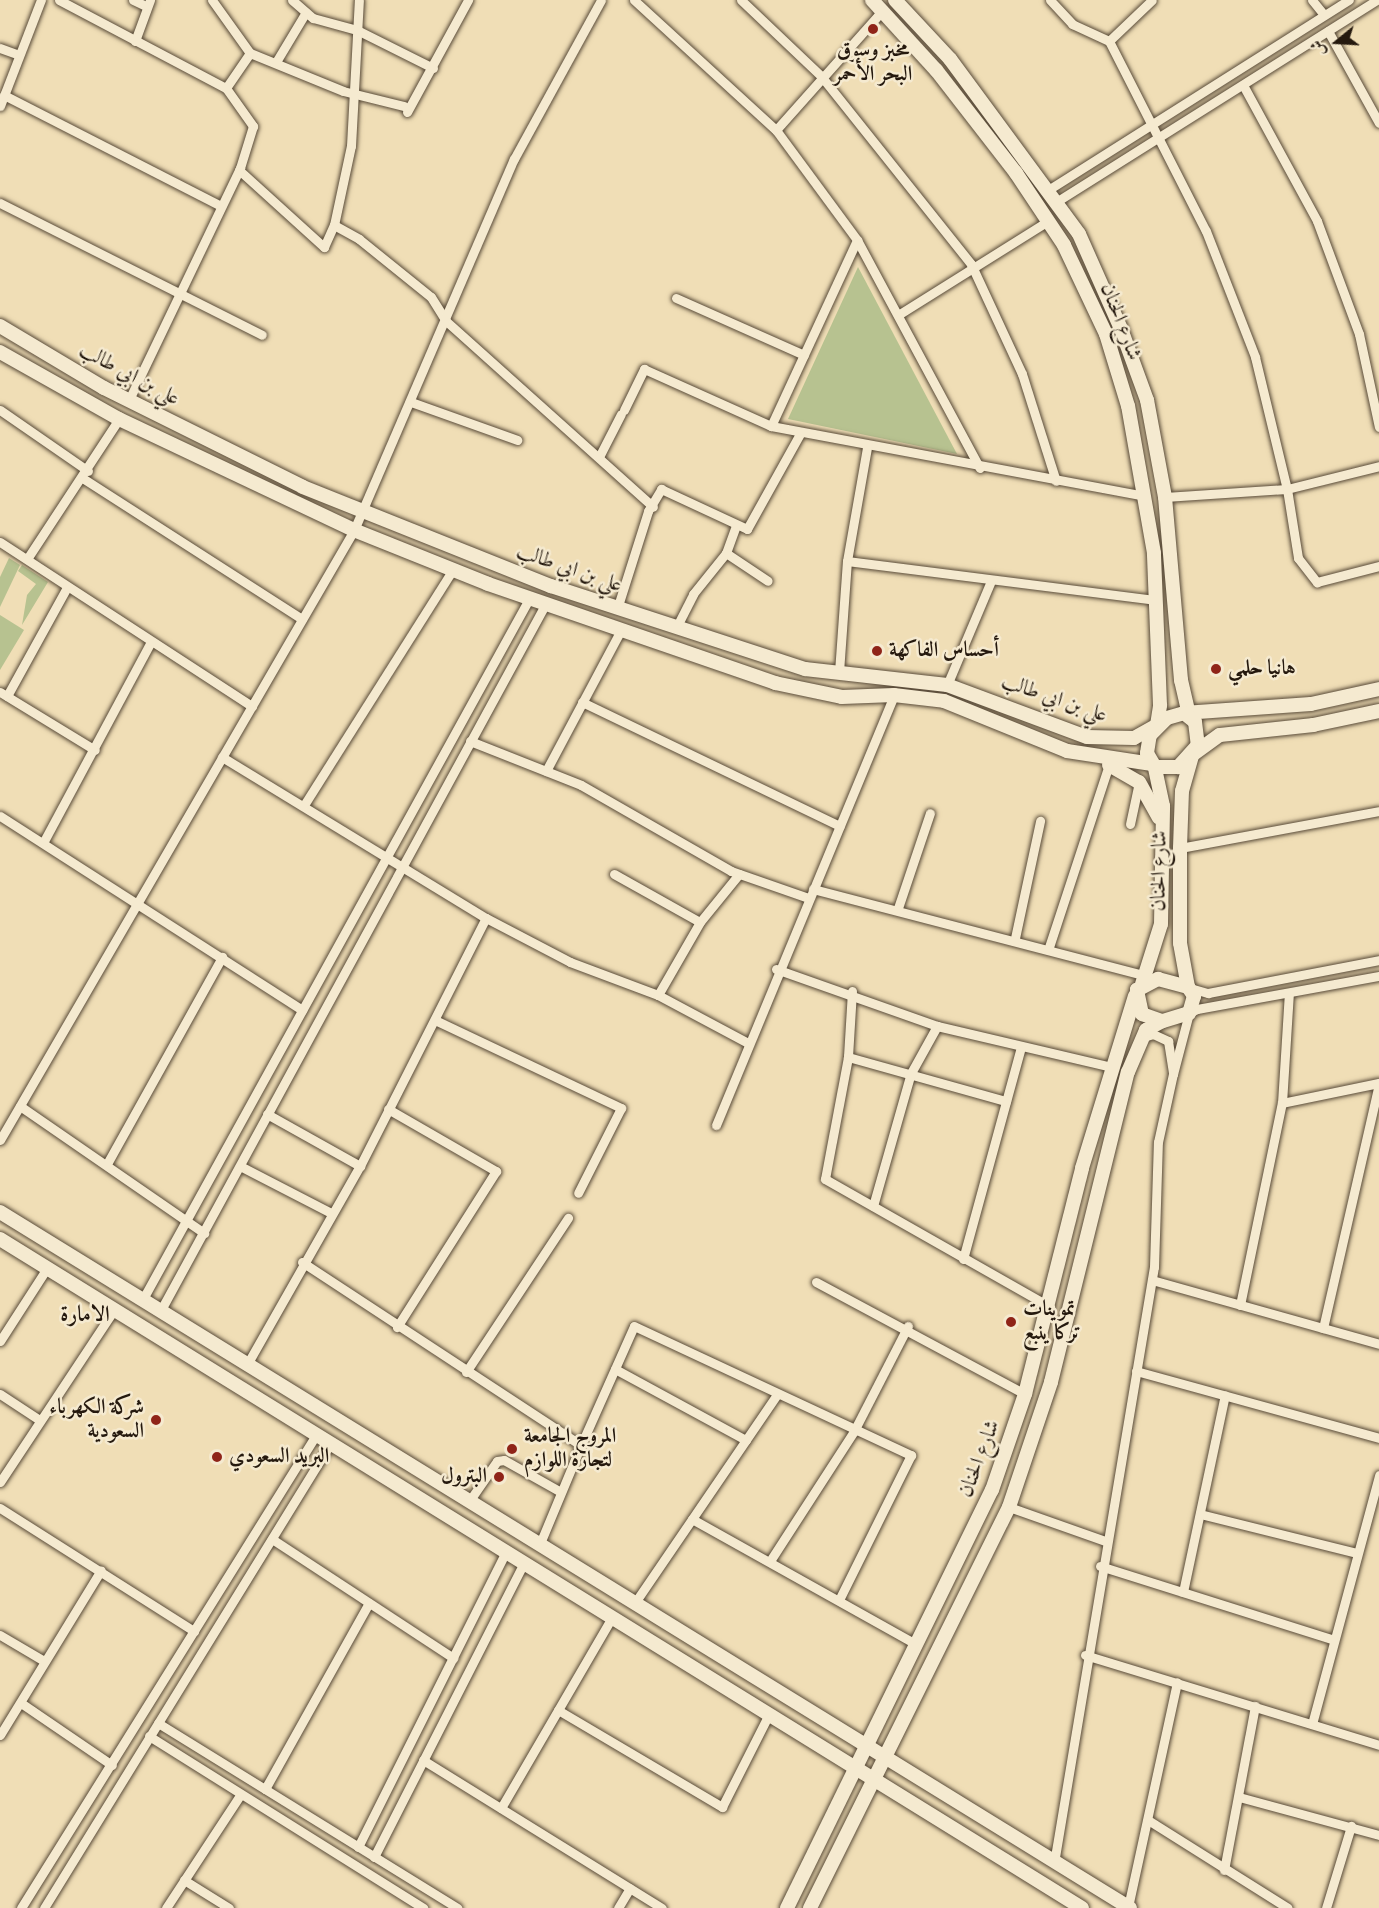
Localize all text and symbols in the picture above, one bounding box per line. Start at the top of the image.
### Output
north arrow [1307,12,1367,72]
marker: مخبز وسوق البحر الأحمر [866,22,880,36]
text: ش [1306,37,1333,59]
place label: مخبز وسوق البحر الأحمر [834,38,912,88]
street label: شارع الحنان [1094,280,1146,364]
street label: علي بن ابي طالب [74,338,184,412]
street label: علي بن ابي طالب [513,539,625,599]
place label: أحساس الفاكهة [889,638,999,664]
marker: أحساس الفاكهة [870,644,884,658]
place label: هانيا حلمي [1228,656,1296,682]
marker: هانيا حلمي [1209,662,1223,676]
street label: علي بن ابي طالب [998,669,1110,729]
street label: شارع الحنان [1147,830,1173,912]
place label: تموينات تركا ينبع [1023,1297,1081,1347]
district label: الامارة [60,1304,110,1330]
marker: تموينات تركا ينبع [1004,1315,1018,1329]
place label: شركة الكهرباء السعودية [49,1395,144,1445]
marker: شركة الكهرباء السعودية [149,1413,163,1427]
street label: شارع الحنان [954,1417,1006,1501]
place label: المروج الجامعة لتجارة اللوازم [524,1424,616,1474]
marker: المروج الجامعة لتجارة اللوازم [505,1442,519,1456]
place label: البريد السعودي [229,1444,329,1470]
marker: البريد السعودي [210,1450,224,1464]
place label: البترول [441,1464,487,1490]
marker: البترول [492,1470,506,1484]

